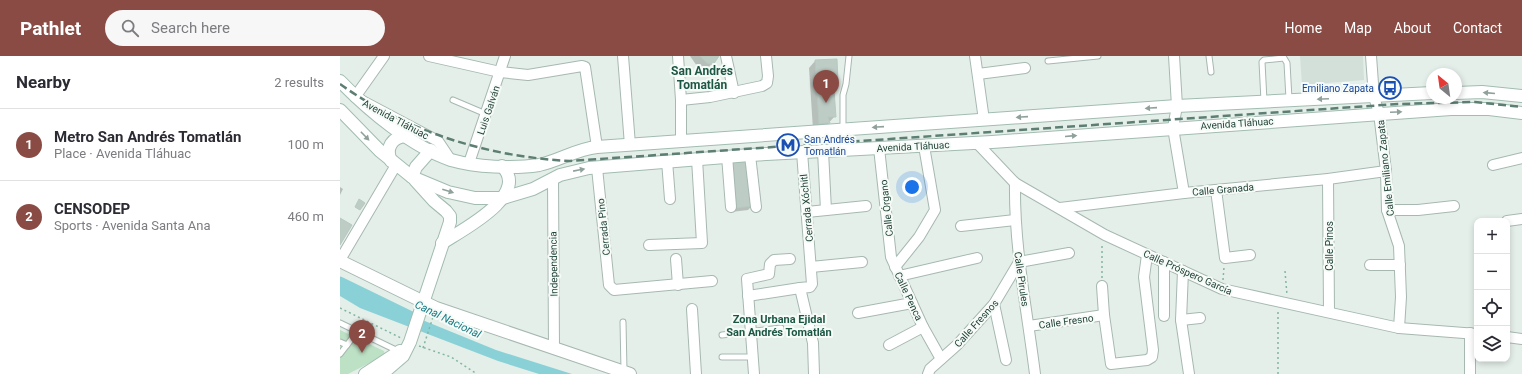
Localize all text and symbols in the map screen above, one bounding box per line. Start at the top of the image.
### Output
search box [105,10,385,46]
text: Pathlet [20,17,81,40]
icon: search [119,17,141,39]
text: Search here [151,19,230,37]
text: Home [1284,20,1322,36]
text: Map [1344,20,1372,36]
text: About [1394,20,1431,36]
text: Contact [1453,20,1502,36]
district label: San Andrés Tomatlán [671,64,733,92]
north arrow [1426,68,1462,104]
pin: 1 [813,70,839,103]
text: Nearby [16,72,71,92]
text: 2 results [274,75,324,90]
bus stop icon: Emiliano Zapata [1377,75,1403,101]
place label: Emiliano Zapata [1302,83,1374,94]
street label: Luis Galván [475,84,502,136]
one-way arrow [1483,89,1495,96]
one-way arrow [1317,95,1329,102]
street label: Avenida Tláhuac [361,97,431,141]
one-way arrow [1145,105,1157,112]
one-way arrow [1390,108,1402,115]
one-way arrow [1016,113,1028,120]
street label: Avenida Tláhuac [1200,115,1274,132]
street label: Calle Emiliano Zapata [1375,119,1396,217]
one-way arrow [872,124,884,131]
text: Metro San Andrés Tomatlán [54,128,241,146]
one-way arrow [360,131,370,141]
metro station icon: San Andrés Tomatlán [775,132,801,158]
one-way arrow [1065,132,1077,139]
place label: San Andrés Tomatlán [804,134,855,157]
text: 1 [25,137,33,152]
text: 100 m [287,137,324,152]
street label: Avenida Tláhuac [876,139,950,154]
text: Place · Avenida Tláhuac [54,146,191,161]
one-way arrow [573,167,585,173]
street label: Cerrada Xóchitl [798,174,815,242]
your location [902,177,922,197]
street label: Calle Órgano [877,179,895,237]
street label: Calle Granada [1192,181,1254,198]
one-way arrow [442,188,454,194]
street label: Cerrada Pino [595,198,612,256]
text: CENSODEP [54,200,130,218]
text: 2 [25,209,33,224]
text: 460 m [287,209,324,224]
text: Sports · Avenida Santa Ana [54,218,210,233]
map controls [1474,218,1510,362]
button: + [1474,218,1510,254]
street label: Calle Pinos [1324,221,1335,271]
street label: Independencia [547,231,560,297]
street label: Calle Próspero García [1142,248,1234,297]
street label: Calle Pirules [1012,251,1031,307]
button: − [1474,254,1510,290]
street label: Calle Penca [893,270,925,322]
button: locate [1474,290,1510,326]
street label: Calle Fresnos [952,297,1001,349]
water label: Canal Nacional [413,298,483,341]
street label: Calle Fresno [1038,312,1094,331]
district label: Zona Urbana Ejidal San Andrés Tomatlán [726,313,832,339]
pin: 2 [349,320,375,353]
button: layers [1474,326,1510,362]

